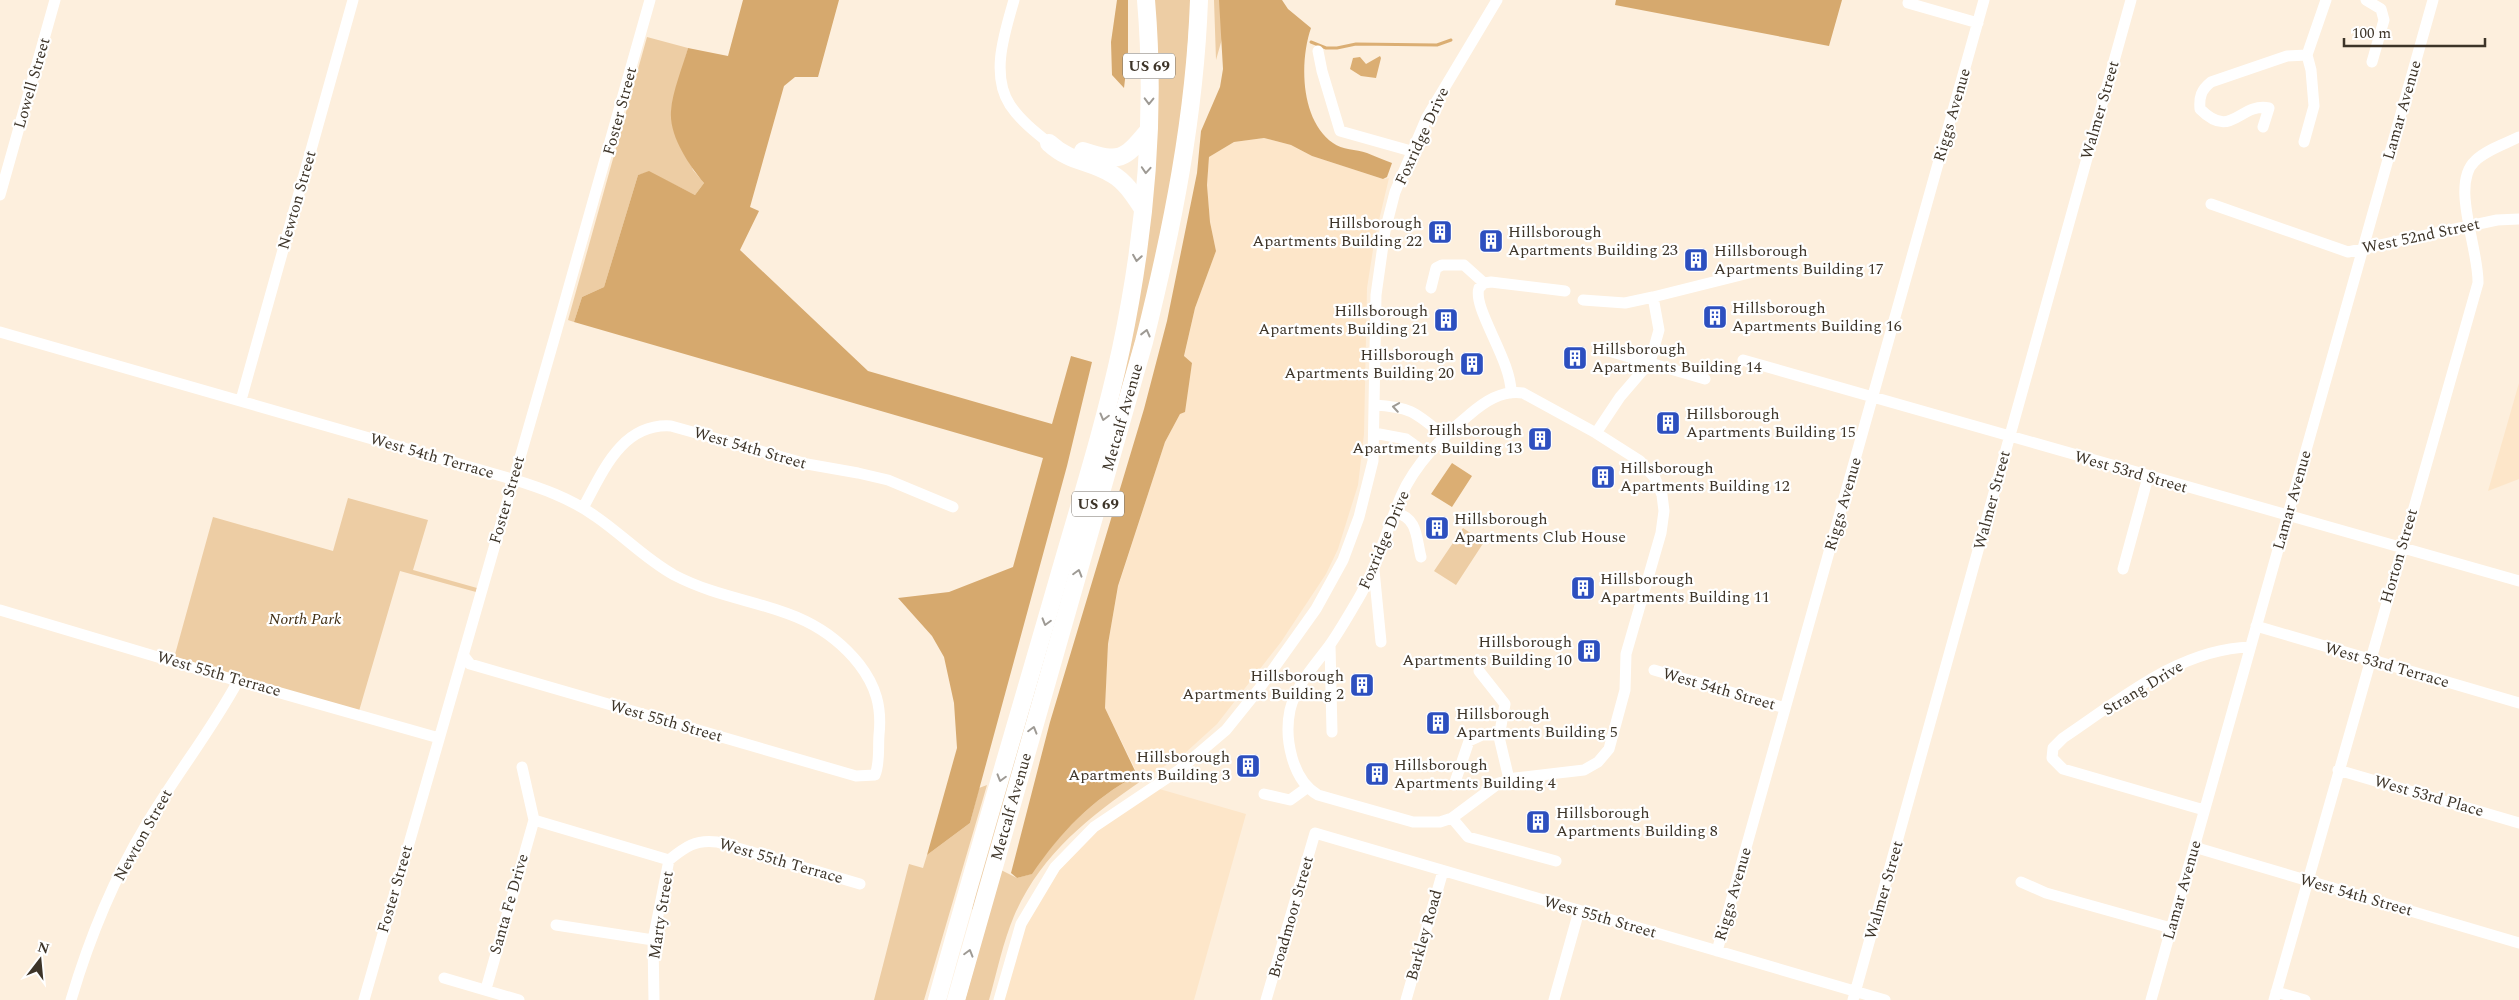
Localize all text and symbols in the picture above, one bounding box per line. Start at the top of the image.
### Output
scale bar [2344,15,2485,47]
text: 100 m [2352,22,2391,45]
street label: Lowell Street [8,34,57,131]
road number: US 69 [1123,54,1175,78]
street label: Lamar Avenue [2376,57,2428,163]
street label: Walmer Street [2074,58,2126,162]
street label: Foster Street [597,64,643,158]
street label: Riggs Avenue [1927,65,1977,165]
street label: Foxridge Drive [1389,83,1455,189]
one-way arrow [1144,98,1154,105]
street label: Newton Street [271,147,323,252]
one-way arrow [1141,167,1152,175]
place label: Hillsborough Apartments Building 22 [1252,211,1422,253]
street label: West 52nd Street [2360,212,2482,260]
building icon: Hillsborough Apartments Building 22 [1427,219,1453,245]
place label: Hillsborough Apartments Building 23 [1508,220,1678,262]
building icon: Hillsborough Apartments Building 23 [1478,228,1504,254]
place label: Hillsborough Apartments Building 17 [1714,239,1884,281]
building icon: Hillsborough Apartments Building 17 [1683,247,1709,273]
one-way arrow [1133,254,1143,262]
place label: Hillsborough Apartments Building 16 [1732,296,1902,338]
place label: Hillsborough Apartments Building 21 [1258,299,1428,341]
building icon: Hillsborough Apartments Building 16 [1702,304,1728,330]
building icon: Hillsborough Apartments Building 21 [1433,307,1459,333]
one-way arrow [1140,328,1151,337]
place label: Hillsborough Apartments Building 14 [1592,337,1762,379]
place label: Hillsborough Apartments Building 20 [1284,343,1454,385]
building icon: Hillsborough Apartments Building 14 [1562,345,1588,371]
building icon: Hillsborough Apartments Building 20 [1459,351,1485,377]
street label: Metcalf Avenue [1096,361,1149,474]
one-way arrow [1392,402,1400,413]
place label: Hillsborough Apartments Building 15 [1686,402,1856,444]
building icon: Hillsborough Apartments Building 15 [1655,410,1681,436]
one-way arrow [1100,412,1110,420]
place label: Hillsborough Apartments Building 13 [1352,418,1522,460]
street label: West 54th Street [691,420,810,476]
building icon: Hillsborough Apartments Building 13 [1527,426,1553,452]
street label: West 54th Terrace [367,427,497,485]
street label: West 53rd Street [2072,444,2191,500]
street label: Walmer Street [1967,447,2017,552]
street label: Lamar Avenue [2266,447,2318,553]
street label: Foster Street [483,453,531,547]
street label: Riggs Avenue [1818,454,1868,554]
place label: Hillsborough Apartments Building 12 [1620,456,1790,498]
building icon: Hillsborough Apartments Building 12 [1590,464,1616,490]
street label: Foxridge Drive [1352,487,1416,593]
road number: US 69 [1072,492,1124,516]
street label: Horton Street [2374,505,2424,606]
place label: Hillsborough Apartments Club House [1454,507,1626,549]
building icon: Hillsborough Apartments Club House [1424,515,1450,541]
place label: Hillsborough Apartments Building 11 [1600,567,1770,609]
one-way arrow [1072,569,1083,578]
building icon: Hillsborough Apartments Building 11 [1570,575,1596,601]
park label: North Park [269,607,342,631]
one-way arrow [1041,617,1051,626]
place label: Hillsborough Apartments Building 10 [1402,630,1572,672]
street label: West 53rd Terrace [2322,636,2452,694]
building icon: Hillsborough Apartments Building 10 [1576,638,1602,664]
street label: West 55th Terrace [154,645,284,703]
street label: Strang Drive [2098,655,2188,721]
street label: West 54th Street [1660,661,1779,717]
place label: Hillsborough Apartments Building 2 [1182,664,1344,706]
building icon: Hillsborough Apartments Building 2 [1349,672,1375,698]
street label: West 55th Street [607,693,726,749]
place label: Hillsborough Apartments Building 5 [1456,702,1618,744]
building icon: Hillsborough Apartments Building 5 [1425,710,1451,736]
one-way arrow [1028,726,1038,734]
place label: Hillsborough Apartments Building 3 [1068,745,1230,787]
street label: Metcalf Avenue [984,750,1038,864]
building icon: Hillsborough Apartments Building 3 [1235,753,1261,779]
place label: Hillsborough Apartments Building 4 [1394,753,1556,795]
building icon: Hillsborough Apartments Building 4 [1364,761,1390,787]
street label: West 53rd Place [2371,769,2487,823]
one-way arrow [996,774,1006,782]
street label: Newton Street [108,784,178,886]
place label: Hillsborough Apartments Building 8 [1556,801,1718,843]
building icon: Hillsborough Apartments Building 8 [1525,809,1551,835]
street label: West 55th Terrace [716,832,846,890]
street label: Lamar Avenue [2156,837,2208,943]
street label: Walmer Street [1858,838,1910,942]
street label: Foster Street [371,842,419,936]
street label: Riggs Avenue [1708,844,1758,944]
street label: Santa Fe Drive [483,851,535,957]
street label: Broadmoor Street [1262,853,1320,981]
street label: West 54th Street [2297,867,2416,923]
street label: Marty Street [642,869,680,961]
street label: Barkley Road [1400,887,1448,983]
street label: West 55th Street [1541,889,1660,945]
north arrow [15,935,65,985]
text: N [35,936,52,960]
one-way arrow [964,950,974,958]

